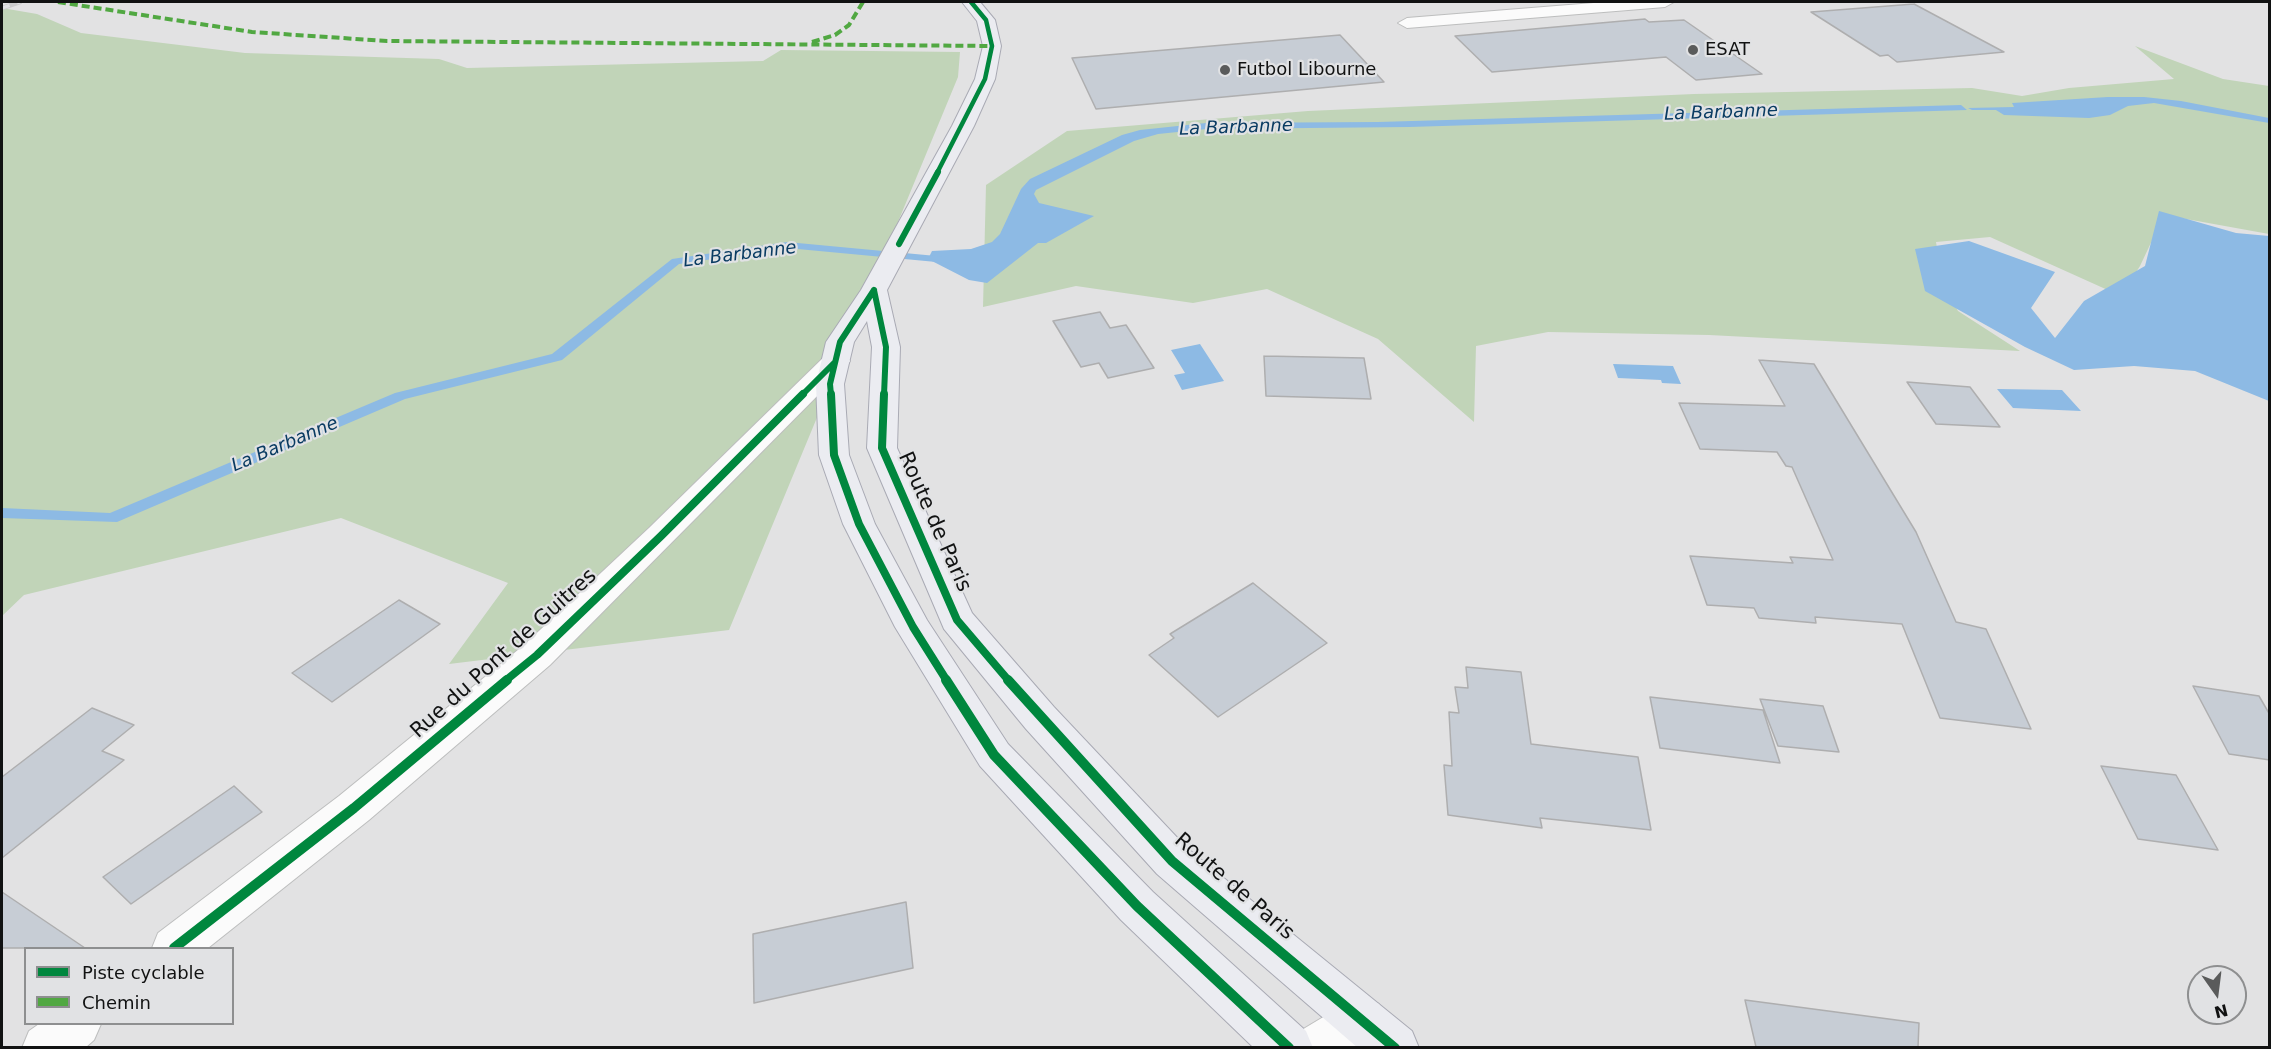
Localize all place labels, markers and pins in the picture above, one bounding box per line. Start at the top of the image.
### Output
place label: ESAT [1705,39,1750,61]
marker: ESAT [1686,43,1700,57]
place label: Futbol Libourne [1237,59,1376,81]
marker: Futbol Libourne [1218,63,1232,77]

